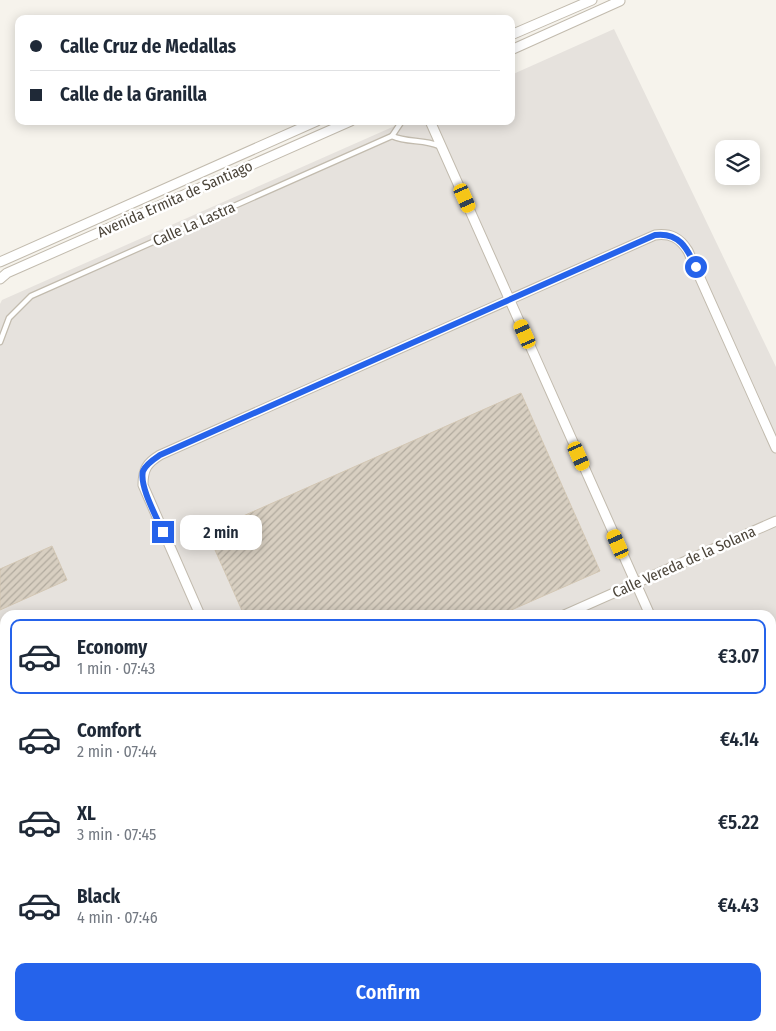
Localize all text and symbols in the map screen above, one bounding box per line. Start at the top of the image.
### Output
text: Calle Cruz de Medallas [60,35,236,58]
text: Calle de la Granilla [60,83,207,106]
map controls [715,140,760,185]
button: layers [715,140,760,185]
street label: Avenida Ermita de Santiago [95,157,255,241]
car [452,181,477,215]
street label: Calle La Lastra [150,198,238,250]
route start [685,256,707,278]
car [512,317,537,351]
car [566,439,591,473]
callout: 2 min [180,514,263,550]
route end [152,521,174,543]
street label: Calle Vereda de la Solana [610,522,758,602]
text: 2 min [203,523,239,542]
car [605,527,630,561]
icon: car [17,634,62,679]
text: Economy [77,636,147,659]
text: €3.07 [718,645,759,668]
text: 1 min · 07:43 [77,659,155,678]
icon: car [17,717,62,762]
text: Comfort [77,719,141,742]
text: €4.14 [720,728,759,751]
text: 2 min · 07:44 [77,742,157,761]
icon: car [17,800,62,845]
text: XL [77,802,96,825]
text: €5.22 [718,811,759,834]
text: 3 min · 07:45 [77,825,156,844]
icon: car [17,883,62,928]
text: Black [77,885,120,908]
text: €4.43 [718,894,759,917]
text: 4 min · 07:46 [77,908,158,927]
button: Confirm [15,963,761,1021]

